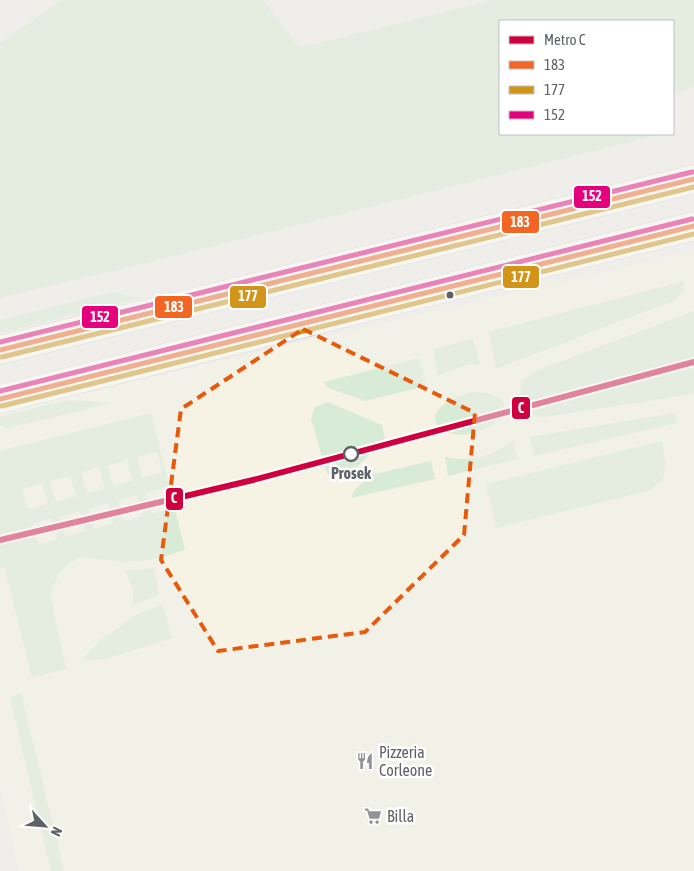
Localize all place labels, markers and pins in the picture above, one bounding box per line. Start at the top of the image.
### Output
unlabelled marker [445,290,455,300]
marker: Prosek [343,446,359,462]
place label: Prosek [331,464,372,482]
place label: Pizzeria Corleone [379,743,432,779]
restaurant icon: Pizzeria Corleone [355,751,375,771]
supermarket icon: Billa [363,806,383,826]
place label: Billa [387,807,414,825]

